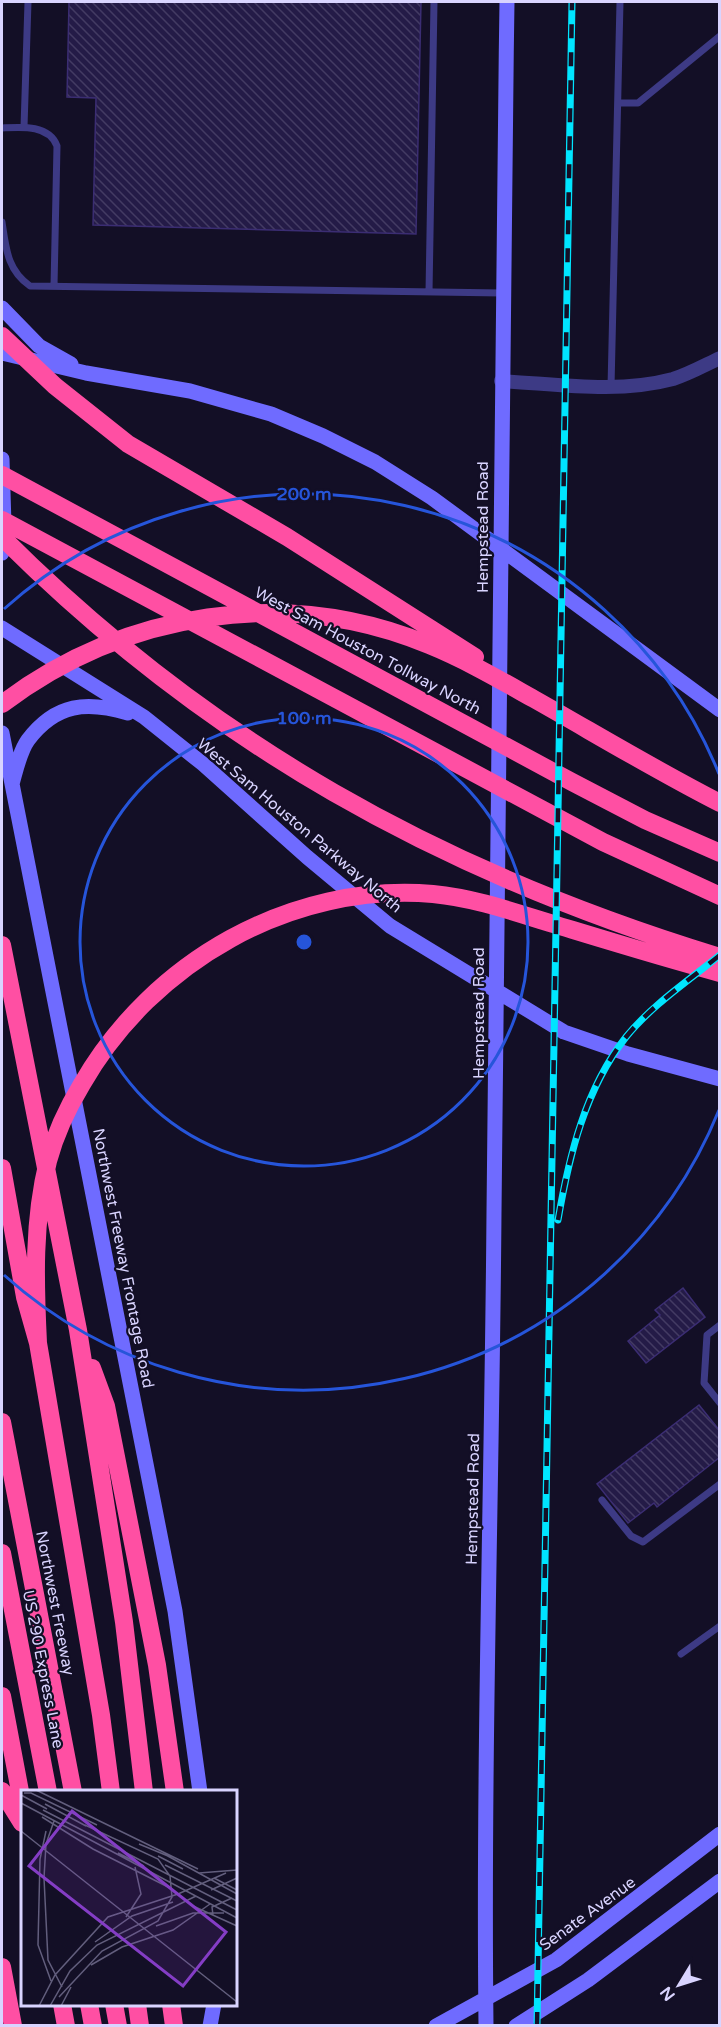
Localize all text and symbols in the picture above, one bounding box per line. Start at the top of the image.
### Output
street label: Hempstead Road [473,461,493,593]
text: 200 m [276,483,332,505]
street label: West Sam Houston Tollway North [251,583,484,719]
text: 100 m [276,707,332,729]
street label: West Sam Houston Parkway North [193,734,406,917]
centre of rings [294,932,314,952]
street label: Hempstead Road [469,947,489,1079]
street label: Northwest Freeway Frontage Road [88,1127,158,1390]
street label: Hempstead Road [462,1433,484,1565]
street label: Northwest Freeway [31,1529,79,1678]
street label: US 290 Express Lane [18,1588,68,1750]
inset map [21,1790,237,2006]
street label: Senate Avenue [536,1872,640,1955]
north arrow [649,1955,709,2015]
text: N [656,1982,680,2005]

